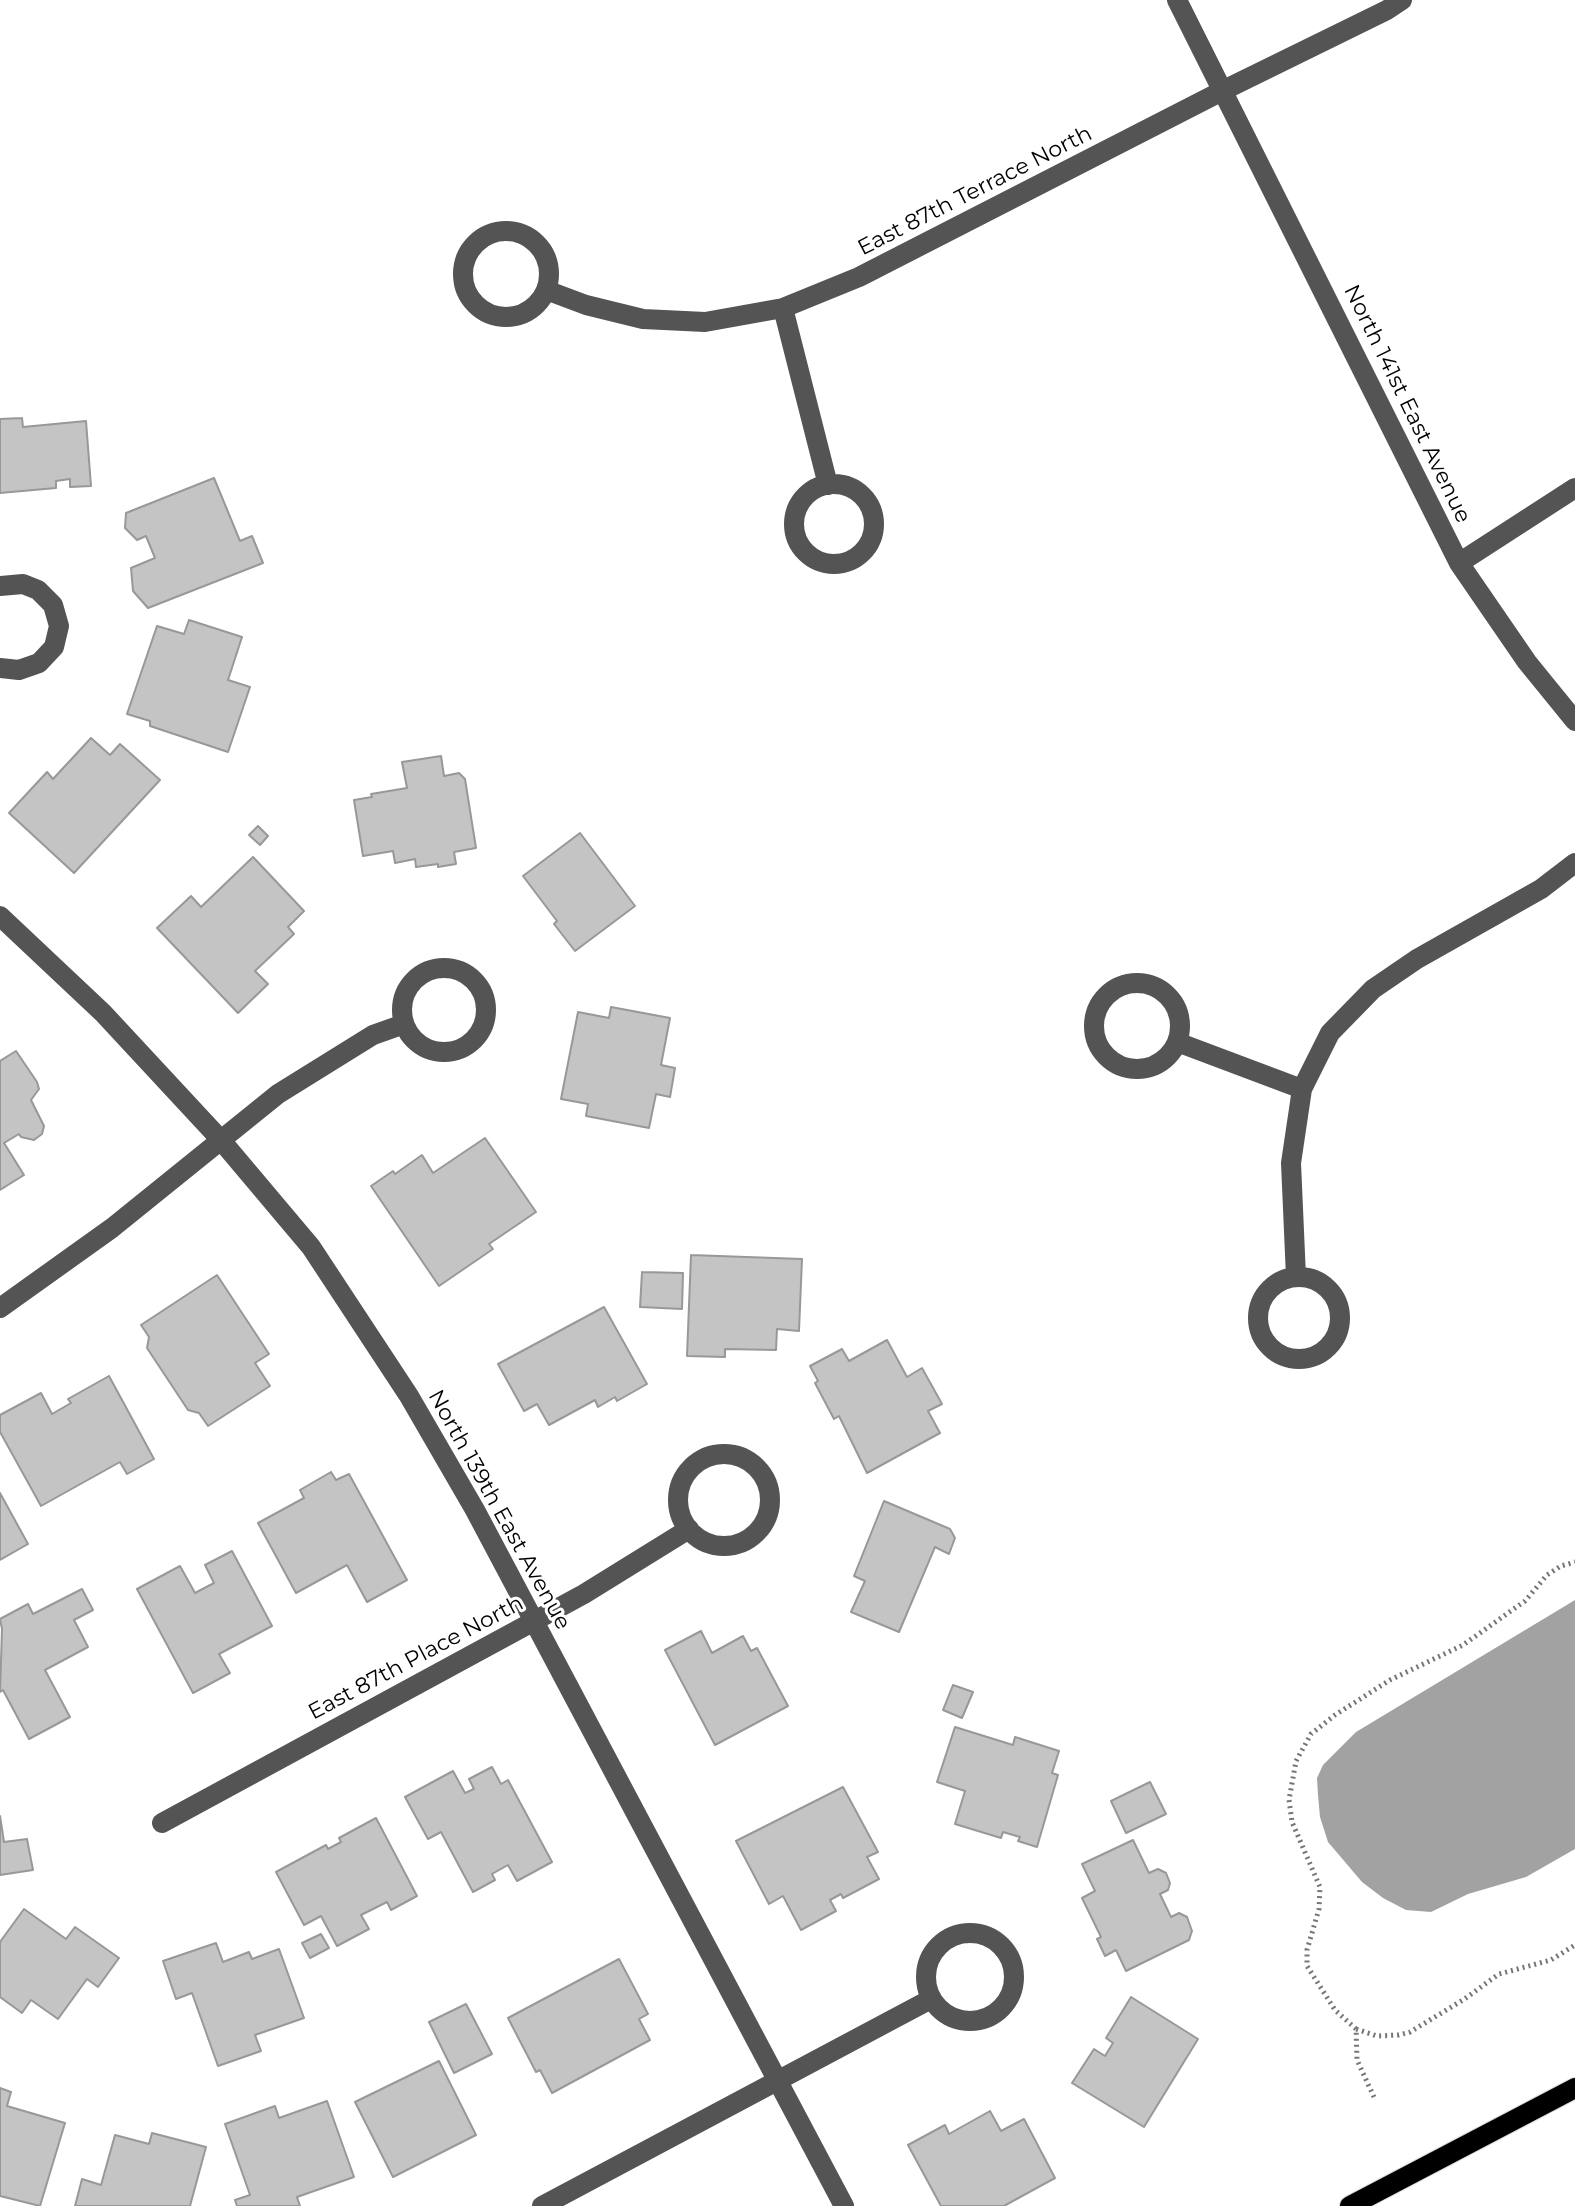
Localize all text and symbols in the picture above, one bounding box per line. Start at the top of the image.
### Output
street label: East 87th Terrace North [853,120,1097,262]
street label: North 141st East Avenue [1338,281,1476,527]
street label: North 139th East Avenue [422,1386,576,1634]
street label: East 87th Place North [304,1590,528,1726]

